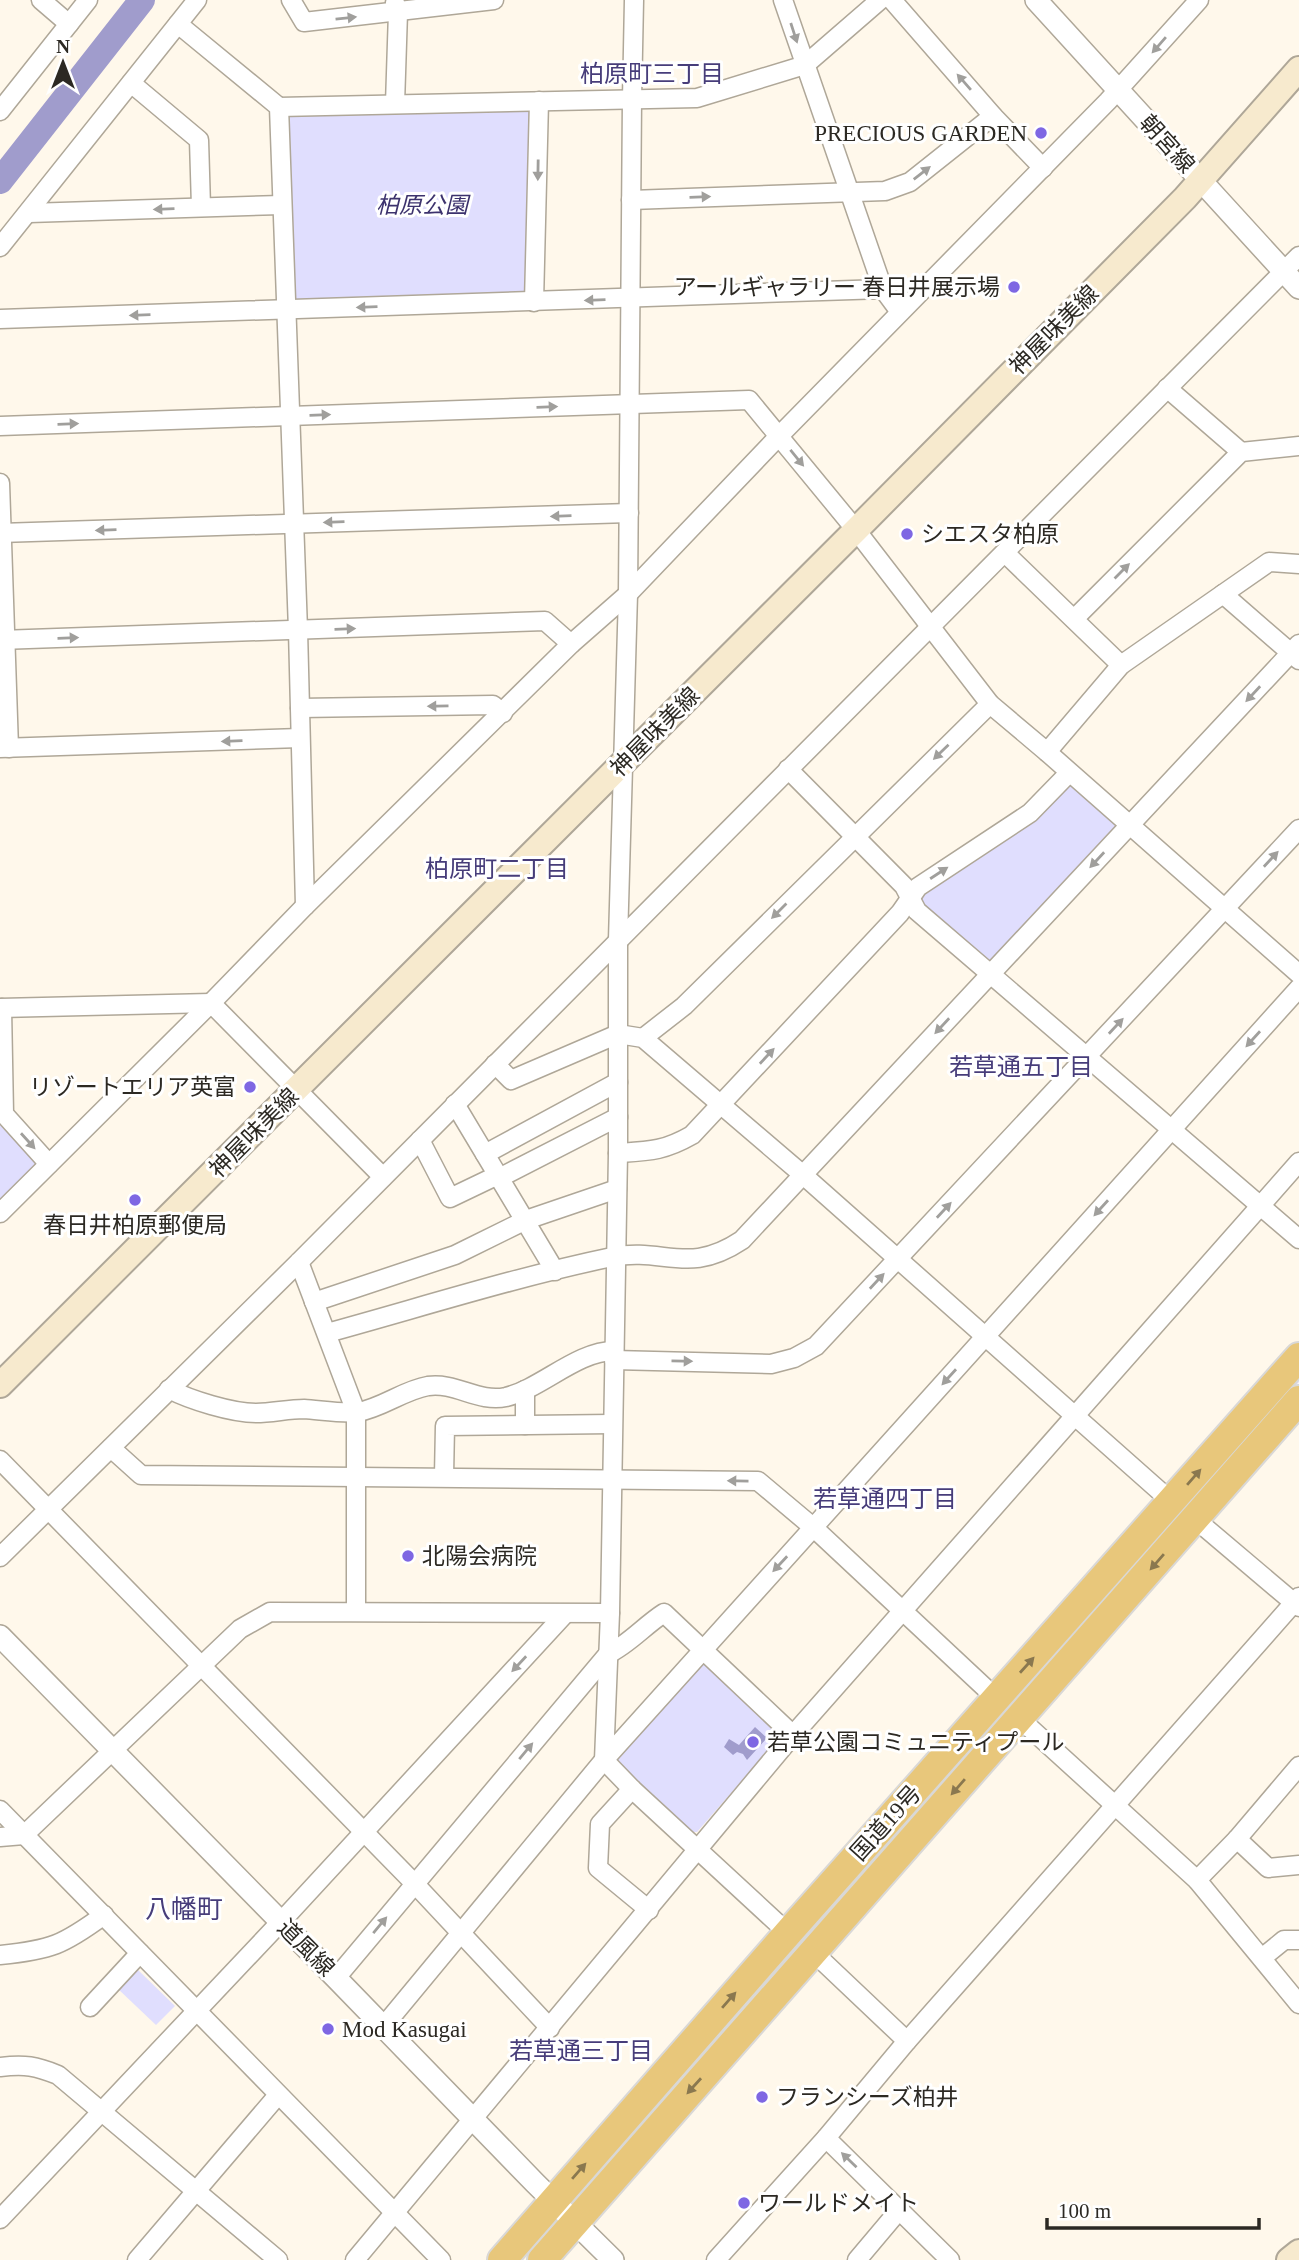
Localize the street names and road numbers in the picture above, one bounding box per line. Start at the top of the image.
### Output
street label: 朝宮線 [1135,110,1199,178]
street label: 神屋味美線 [1005,281,1103,379]
street label: 神屋味美線 [606,683,704,781]
street label: 神屋味美線 [205,1084,303,1182]
street label: 国道19号 [846,1780,926,1866]
street label: 道風線 [273,1915,339,1981]

